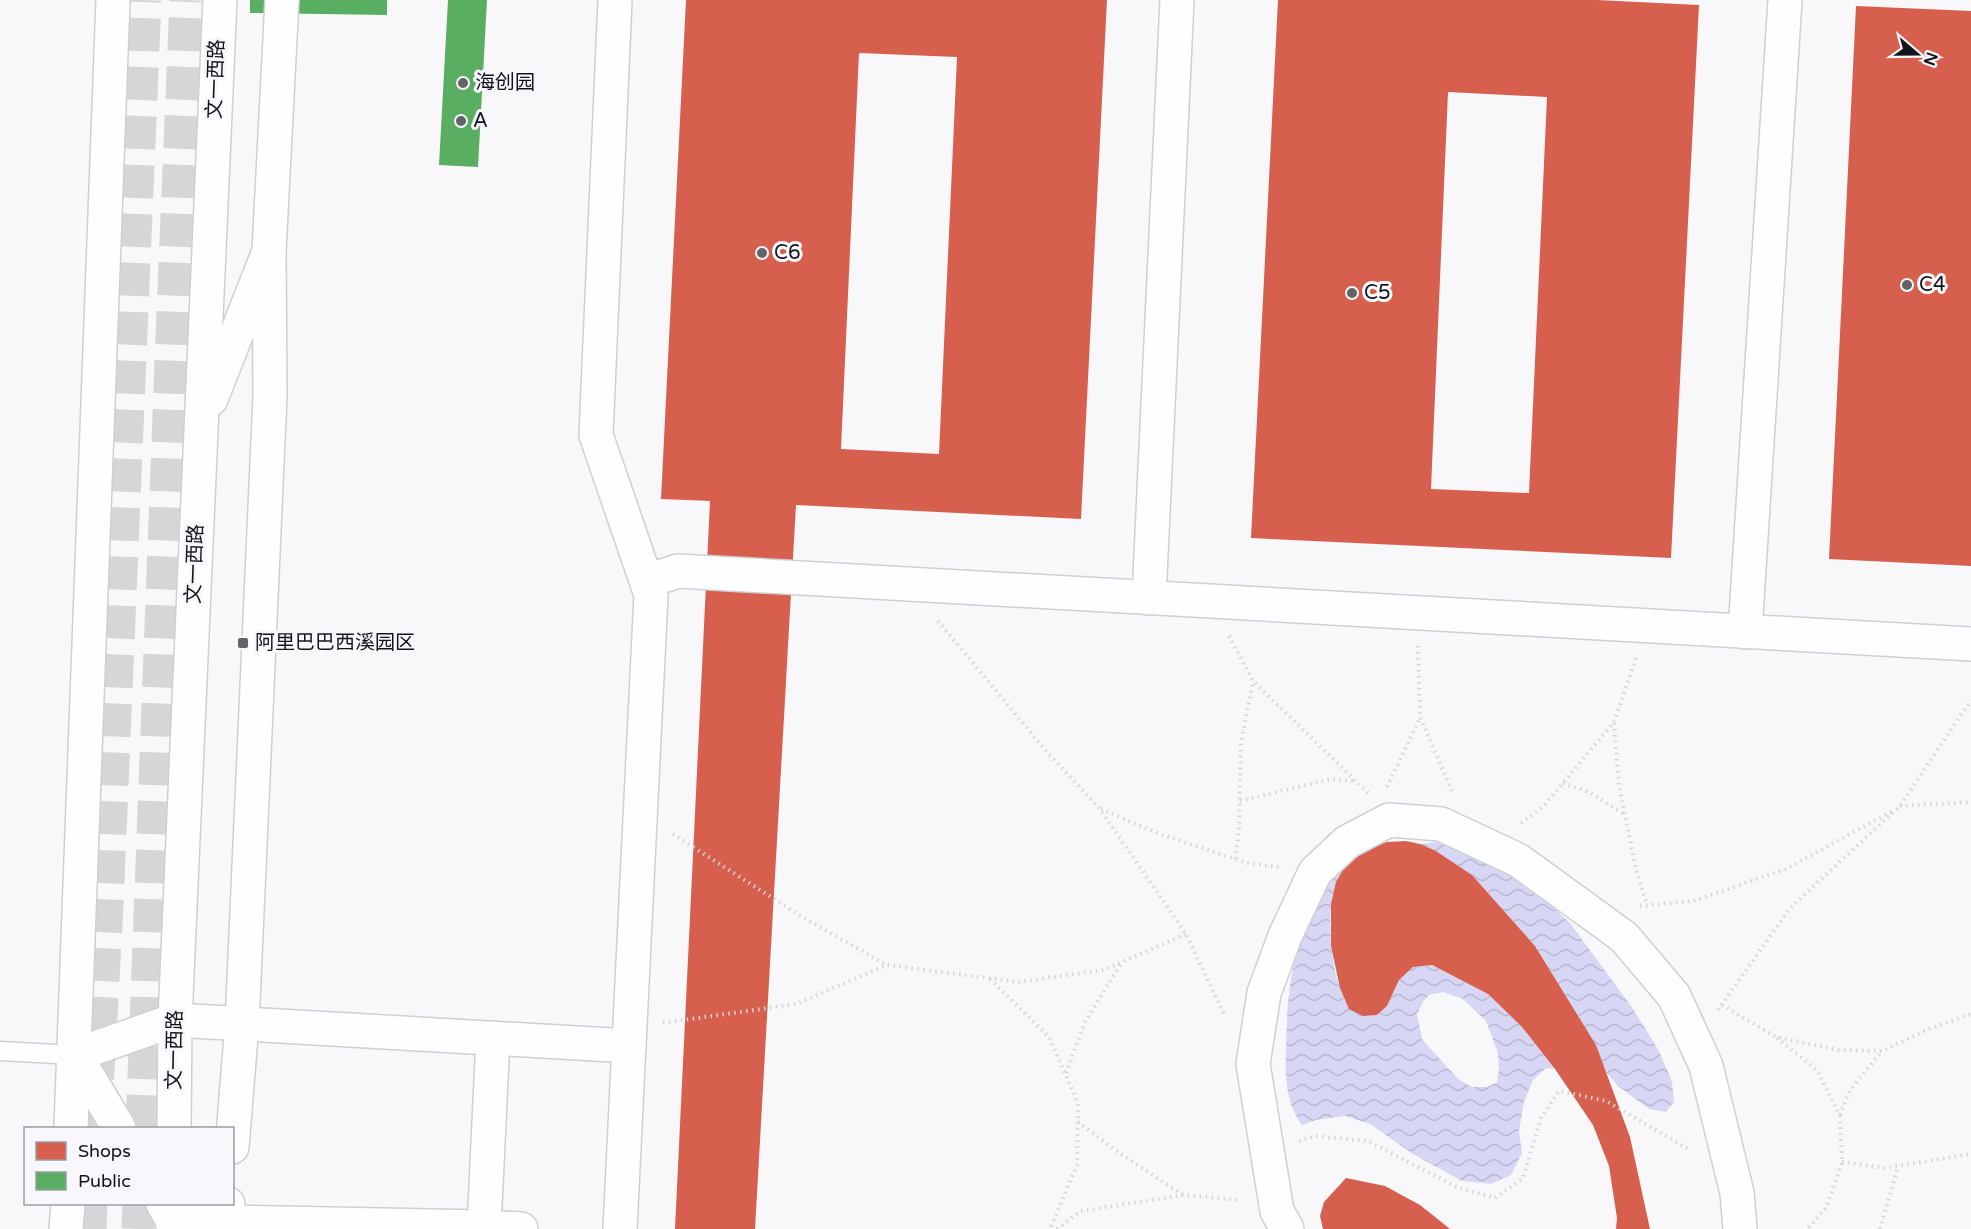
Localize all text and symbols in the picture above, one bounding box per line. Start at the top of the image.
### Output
north arrow [1887,24,1947,84]
street label: 文一西路 [203,39,229,119]
text: N [1919,49,1942,68]
place label: 海创园 [475,71,535,95]
marker: 海创园 [456,76,470,90]
place label: A [473,109,488,133]
marker: A [454,114,468,128]
place label: C6 [774,241,800,265]
marker: C6 [755,246,769,260]
place label: C4 [1919,273,1945,297]
marker: C4 [1900,278,1914,292]
place label: C5 [1364,281,1390,305]
marker: C5 [1345,286,1359,300]
street label: 文一西路 [182,524,208,604]
place label: 阿里巴巴西溪园区 [255,631,415,655]
marker: 阿里巴巴西溪园区 [236,636,250,650]
street label: 文一西路 [162,1010,188,1090]
legend [24,1127,234,1205]
text: Shops [78,1140,131,1162]
text: Public [78,1170,131,1192]

